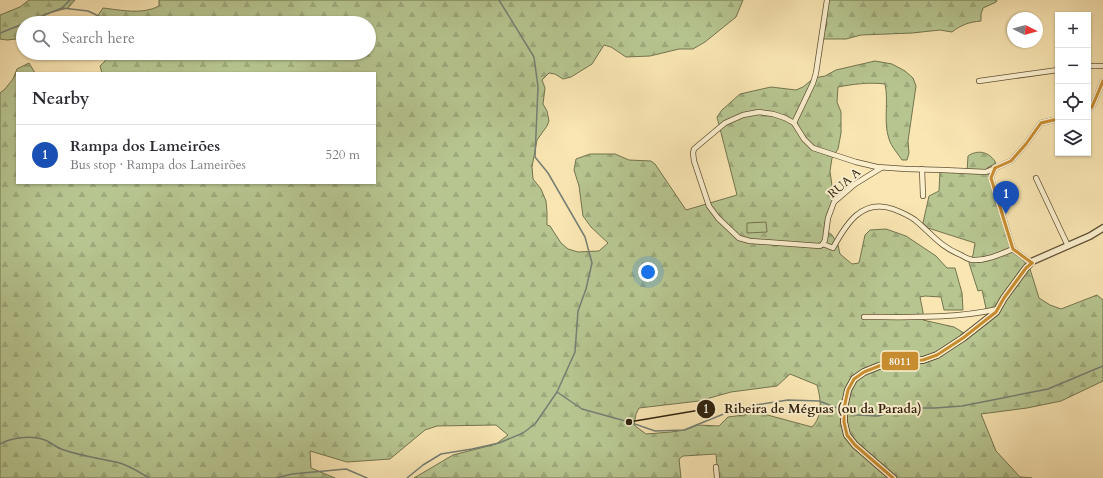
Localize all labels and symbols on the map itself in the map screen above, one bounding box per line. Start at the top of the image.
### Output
north arrow [1007,12,1043,48]
street label: RUA A [824,164,864,202]
pin: 1 [993,181,1019,214]
your location [638,262,658,282]
line badge: 8011 [881,351,919,371]
text: 8011 [889,354,911,369]
callout: Ribeira de Méguas (ou da Parada) [696,396,930,421]
text: Ribeira de Méguas (ou da Parada) [724,400,922,418]
text: 1 [703,401,709,417]

